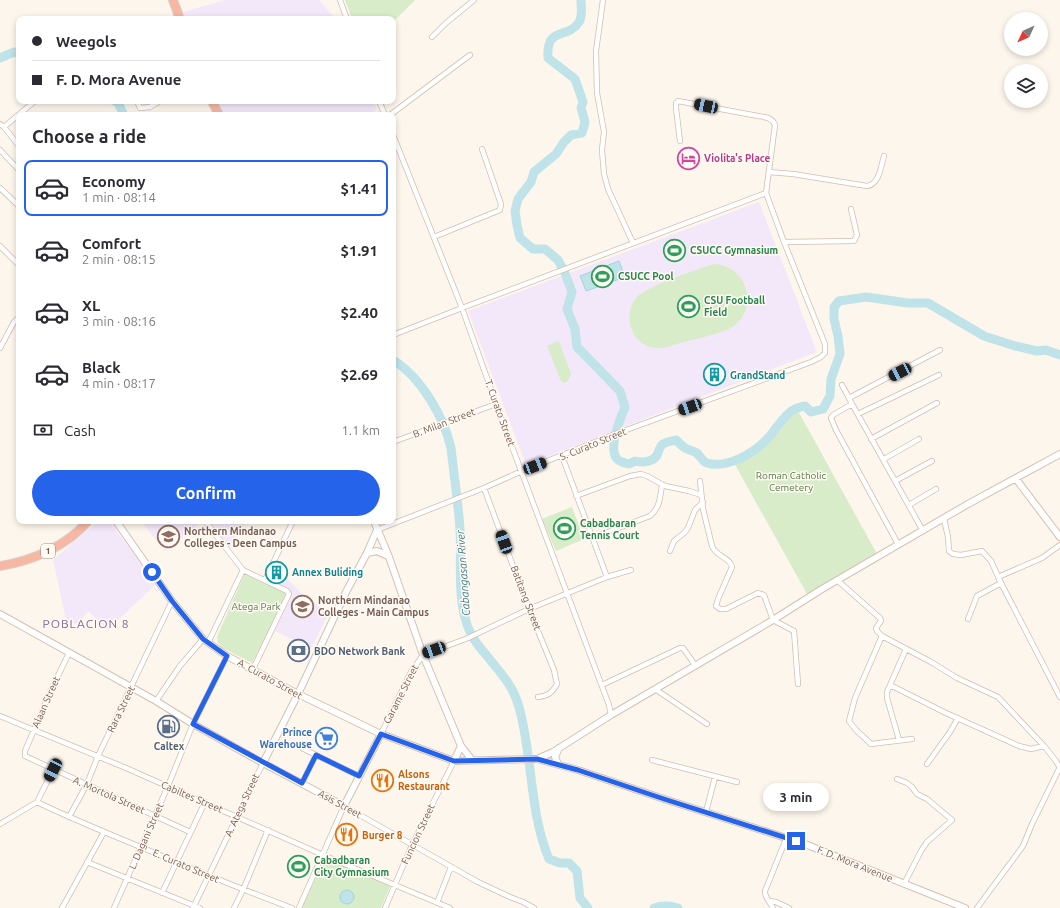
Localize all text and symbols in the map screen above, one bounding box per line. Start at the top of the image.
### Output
north arrow [1004,12,1048,56]
map controls [1004,12,1048,108]
text: Weegols [56,33,116,50]
button: layers [1004,64,1048,108]
text: F. D. Mora Avenue [56,71,181,88]
car [693,98,719,114]
text: Choose a ride [32,126,146,146]
hotel icon: Violita's Place [676,145,702,171]
place label: Violita's Place [704,153,771,164]
icon: car [34,170,70,206]
text: Economy [82,173,146,190]
text: $1.41 [340,180,378,197]
text: 1 min · 08:14 [82,190,156,204]
icon: car [34,232,70,268]
text: Comfort [82,235,141,252]
sports icon: CSUCC Gymnasium [661,237,687,263]
text: $1.91 [340,242,378,259]
place label: CSUCC Gymnasium [690,245,778,256]
text: 2 min · 08:15 [82,252,156,266]
sports icon: CSUCC Pool [589,263,615,289]
place label: CSUCC Pool [618,271,673,282]
sports icon: CSU Football Field [676,293,702,319]
icon: car [34,294,70,330]
place label: CSU Football Field [704,295,765,318]
text: XL [82,297,100,314]
text: $2.40 [340,304,378,321]
text: 3 min · 08:16 [82,314,156,328]
icon: car [34,356,70,392]
text: Black [82,359,121,376]
car [887,361,913,383]
building icon: GrandStand [702,362,728,388]
text: $2.69 [340,366,378,383]
place label: GrandStand [730,370,785,381]
text: 4 min · 08:17 [82,376,156,390]
street label: T. Curato Street [483,378,517,448]
car [677,397,703,417]
street label: B. Milan Street [411,406,477,440]
icon: cash [32,419,54,441]
text: Cash [64,422,96,439]
text: 1.1 km [341,423,380,437]
street label: S. Curato Street [558,426,628,462]
car [522,456,548,476]
button: Confirm [32,470,380,516]
park label: Roman Catholic Cemetery [756,470,826,493]
sports icon: Cabadbaran Tennis Court [551,516,577,542]
place label: Cabadbaran Tennis Court [580,518,640,541]
school or university icon: Northern Mindanao Colleges - Deen Campus [155,524,181,550]
place label: Northern Mindanao Colleges - Deen Campus [184,526,297,549]
water label: Cabangasan River [454,529,472,616]
car [494,529,514,555]
road number: 1 [41,544,55,558]
building icon: Annex Buliding [263,559,289,585]
route start [143,563,161,581]
street label: Batitang Street [509,564,543,632]
place label: Annex Buliding [292,567,363,578]
school or university icon: Northern Mindanao Colleges - Main Campus [290,593,316,619]
place label: Northern Mindanao Colleges - Main Campus [318,595,429,618]
park label: Atega Park [232,601,280,612]
district label: POBLACION 8 [42,617,130,630]
bank icon: BDO Network Bank [286,638,312,664]
car [421,640,447,660]
place label: BDO Network Bank [314,646,406,657]
street label: A. Curato Street [236,657,304,701]
street label: Garame Street [381,662,421,725]
street label: Alaan Street [30,674,62,730]
street label: Rara Street [105,684,137,734]
fuel station icon: Caltex [156,713,182,739]
supermarket icon: Prince Warehouse [314,725,340,751]
place label: Prince Warehouse [259,727,312,750]
place label: Caltex [154,741,185,752]
car [42,757,64,783]
restaurant icon: Alsons Restaurant [370,767,396,793]
place label: Alsons Restaurant [398,769,451,792]
street label: A. Atega Street [223,772,261,838]
street label: A. Mortola Street [71,774,147,816]
street label: Cabiltes Street [159,779,225,815]
callout: 3 min [763,783,829,811]
street label: Asis Street [316,788,364,820]
text: 3 min [780,790,812,804]
street label: L. Dagani Street [126,801,166,871]
street label: Funcion Street [399,802,437,866]
restaurant icon: Burger 8 [334,822,360,848]
place label: Burger 8 [362,830,403,841]
route end [787,832,805,850]
street label: F. D. Mora Avenue [816,844,894,884]
street label: E. Curato Street [151,847,221,885]
sports icon: Cabadbaran City Gymnasium [286,853,312,879]
place label: Cabadbaran City Gymnasium [314,855,389,878]

